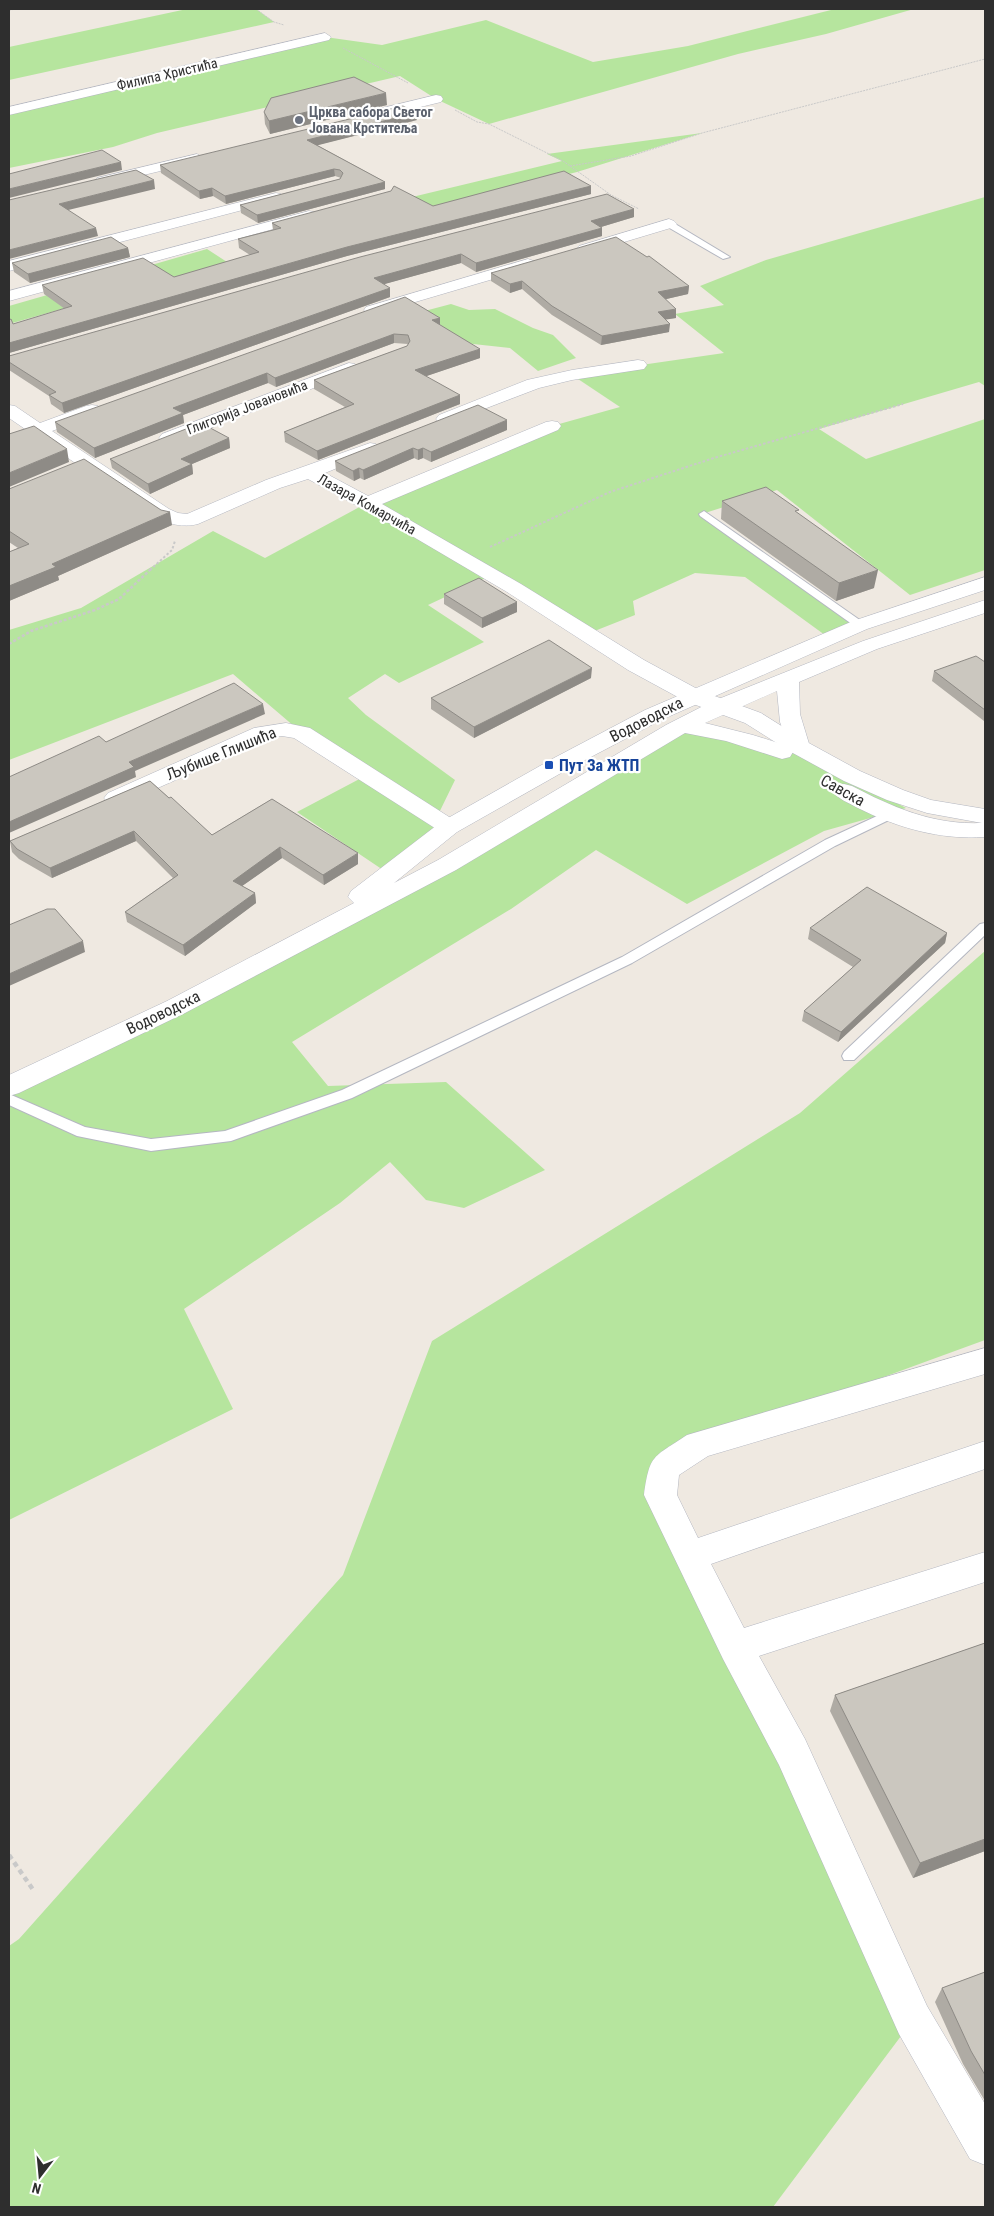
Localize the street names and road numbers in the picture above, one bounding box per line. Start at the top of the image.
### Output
street label: Филипа Христића [115,55,219,93]
street label: Глигорија Јовановића [184,377,310,437]
street label: Лазара Комарчића [315,470,419,538]
street label: Водоводска [606,693,686,746]
street label: Љубише Глишића [163,723,279,784]
street label: Савска [817,771,868,810]
street label: Водоводска [123,986,203,1038]

